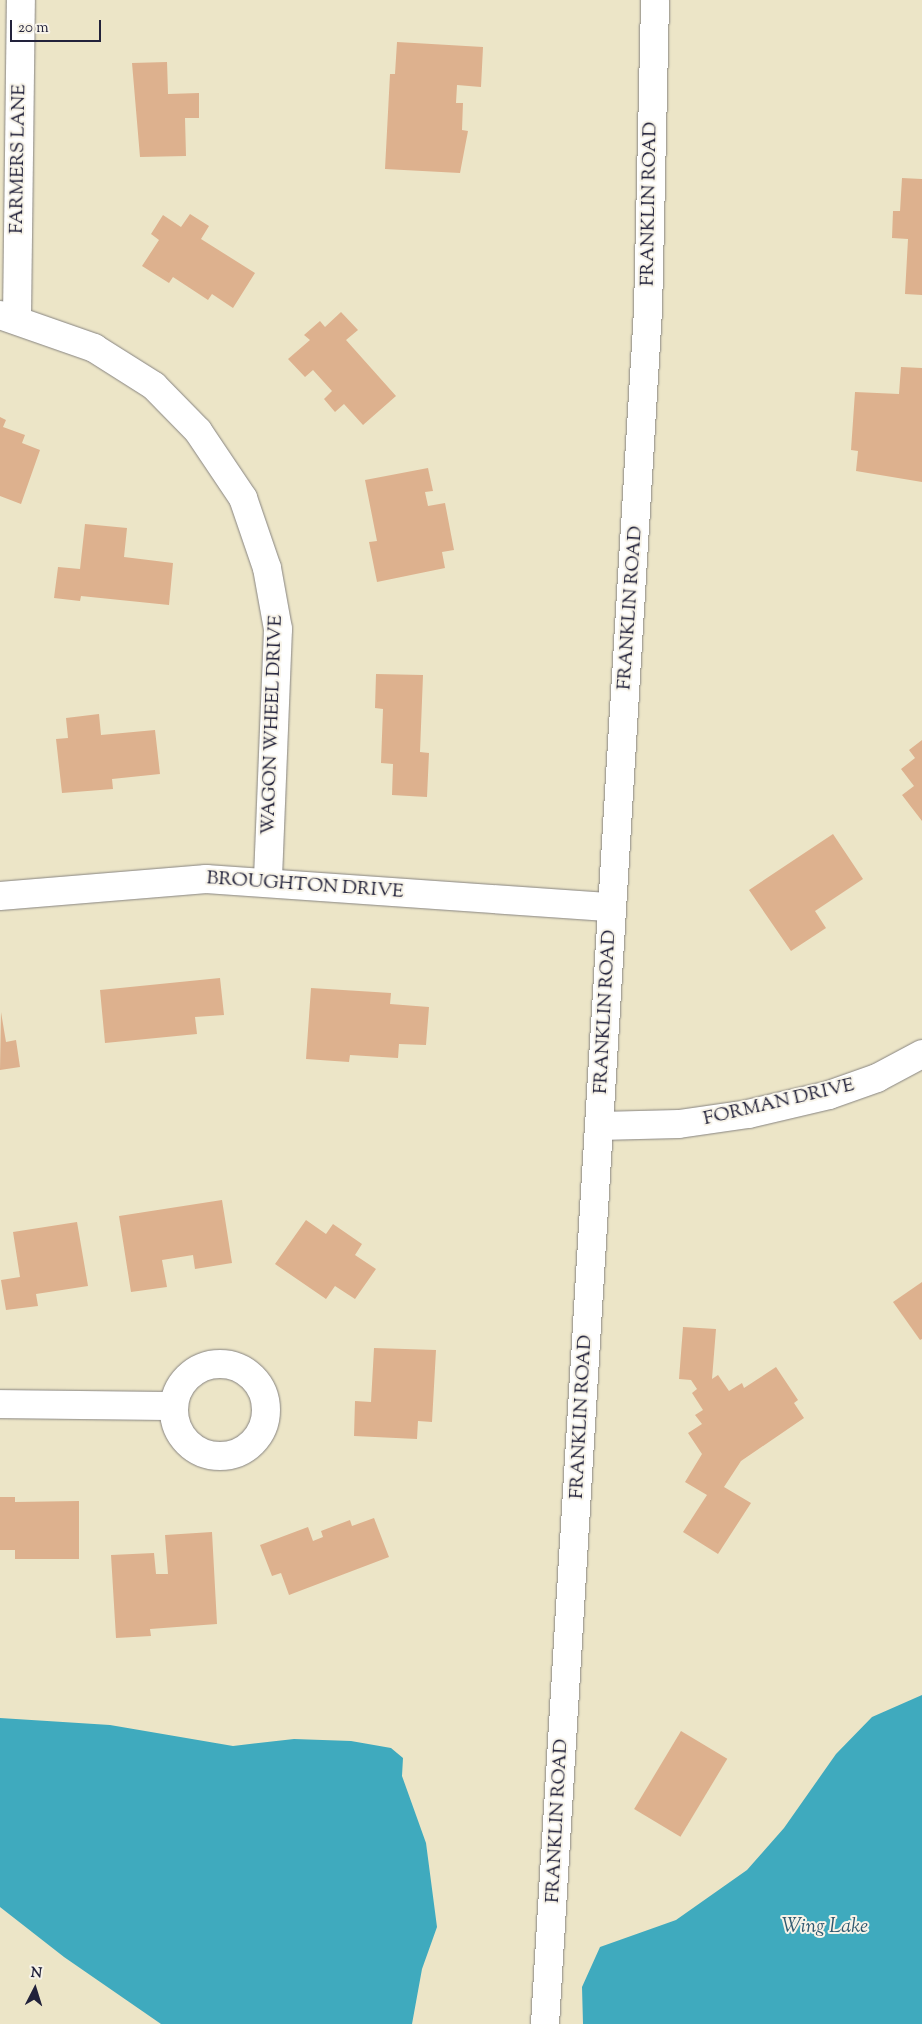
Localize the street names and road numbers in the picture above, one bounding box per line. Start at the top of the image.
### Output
street label: FARMERS LANE [6,84,32,234]
street label: FRANKLIN ROAD [637,122,663,286]
street label: FRANKLIN ROAD [614,525,648,691]
street label: WAGON WHEEL DRIVE [258,615,288,835]
street label: BROUGHTON DRIVE [206,868,404,904]
street label: FRANKLIN ROAD [590,929,622,1095]
street label: FORMAN DRIVE [701,1075,857,1131]
street label: FRANKLIN ROAD [566,1334,598,1500]
street label: FRANKLIN ROAD [542,1738,574,1904]

